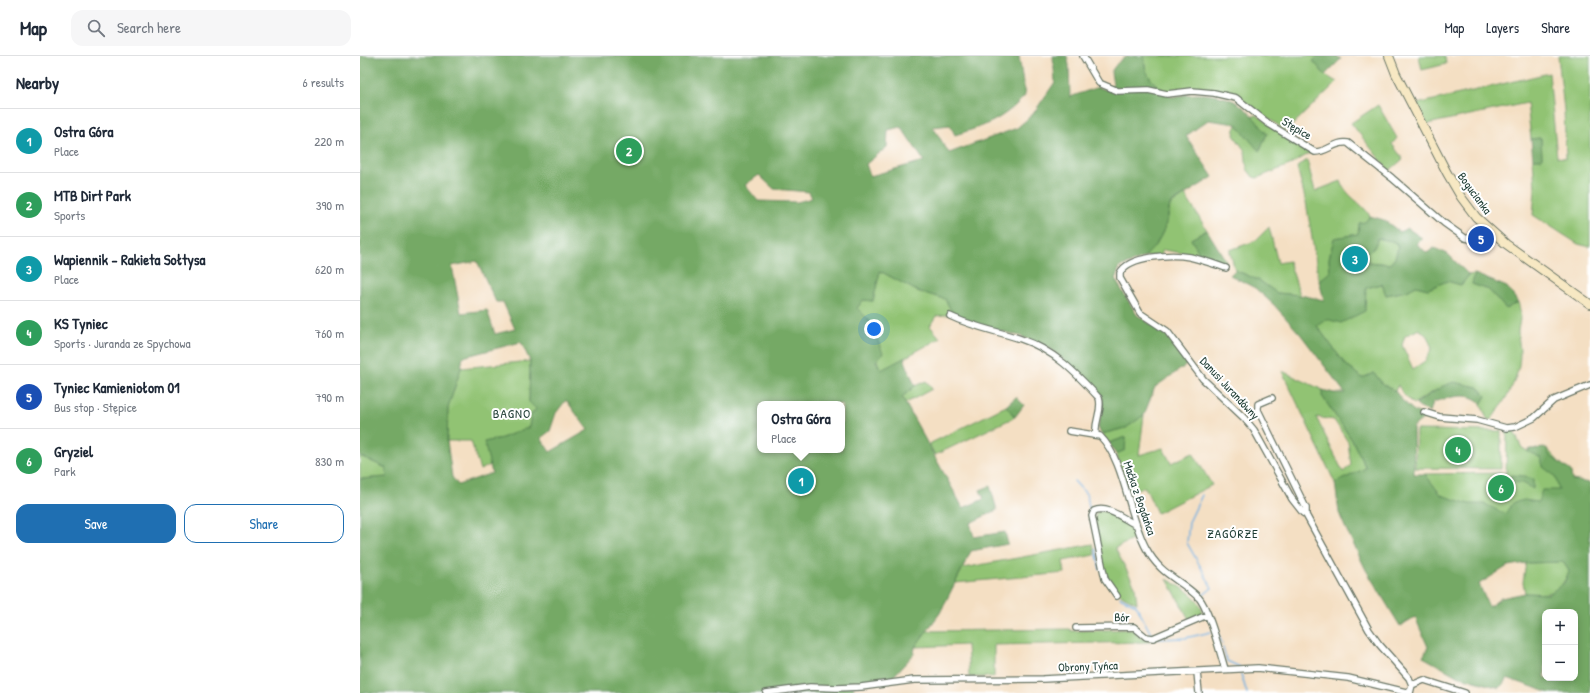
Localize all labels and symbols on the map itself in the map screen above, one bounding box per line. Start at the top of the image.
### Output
street label: Stępice [1279,113,1315,144]
pin: 2 [616,136,642,166]
street label: Bogucianka [1454,168,1496,218]
pin: 5 [1468,224,1494,254]
pin: 3 [1342,244,1368,274]
your location [864,319,884,339]
street label: Danusi Jurandówny [1196,353,1264,423]
district label: BAGNO [493,404,531,422]
pin: 4 [1445,435,1471,465]
street label: Maćka z Bogdańca [1119,459,1161,538]
pin: 1 [788,466,814,496]
pin: 6 [1488,473,1514,503]
district label: ZAGÓRZE [1207,524,1259,542]
street label: Bór [1114,608,1130,626]
street label: Obrony Tyńca [1058,656,1118,676]

